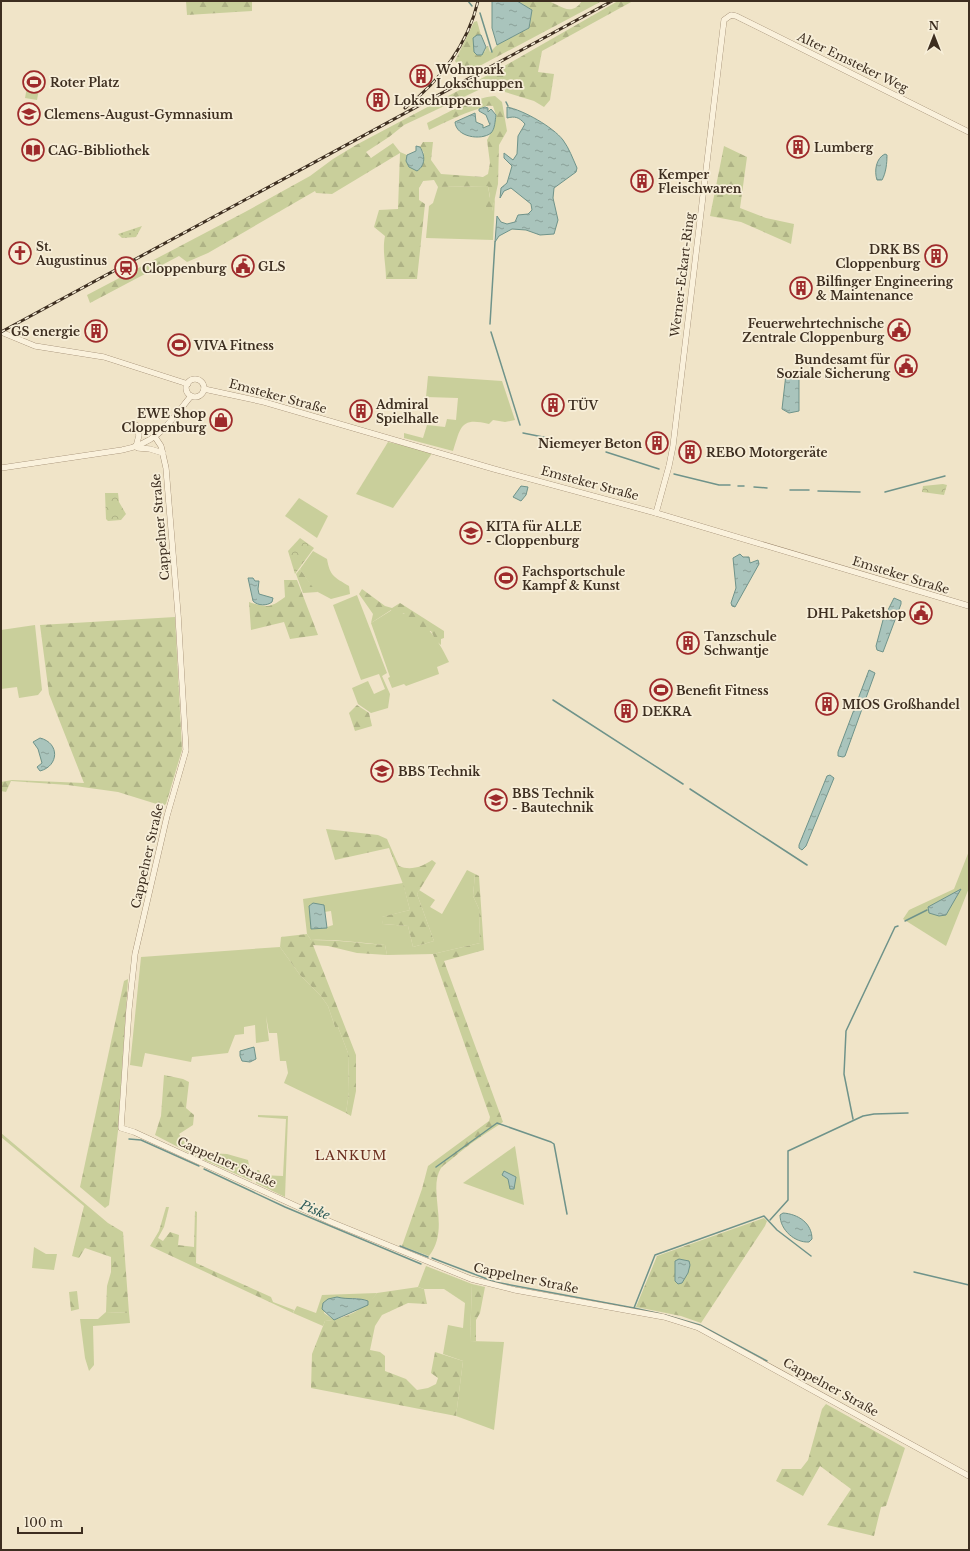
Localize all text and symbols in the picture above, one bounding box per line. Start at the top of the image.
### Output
north arrow [914,16,954,56]
text: N [929,19,940,33]
street label: Alter Emsteker Weg [794,28,912,96]
place label: Wohnpark Lokschuppen [435,62,523,91]
building icon: Wohnpark Lokschuppen [408,63,434,89]
sports icon: Roter Platz [21,69,47,95]
place label: Roter Platz [50,75,119,90]
building icon: Lokschuppen [365,87,391,113]
place label: Lokschuppen [394,93,481,108]
school or university icon: Clemens-August-Gymnasium [16,101,42,127]
place label: Clemens-August-Gymnasium [44,107,234,122]
building icon: Lumberg [785,134,811,160]
library icon: CAG-Bibliothek [20,137,46,163]
place label: Lumberg [814,140,874,155]
place label: CAG-Bibliothek [48,143,151,158]
place label: Kemper Fleischwaren [658,167,742,196]
building icon: Kemper Fleischwaren [629,168,655,194]
street label: Werner-Eckart-Ring [667,211,697,339]
place label: St. Augustinus [35,239,107,268]
church icon: St. Augustinus [7,240,33,266]
place label: DRK BS Cloppenburg [836,242,921,271]
building icon: DRK BS Cloppenburg [923,243,949,269]
public building icon: GLS [230,253,256,279]
station icon: Cloppenburg [113,255,139,281]
place label: GLS [258,259,286,274]
place label: Cloppenburg [142,261,227,276]
place label: Bilfinger Engineering & Maintenance [816,274,954,303]
building icon: Bilfinger Engineering & Maintenance [788,275,814,301]
place label: Feuerwehrtechnische Zentrale Cloppenburg [742,316,885,345]
public building icon: Feuerwehrtechnische Zentrale Cloppenburg [886,317,912,343]
building icon: GS energie [83,318,109,344]
place label: GS energie [11,324,80,339]
sports icon: VIVA Fitness [166,332,192,358]
place label: VIVA Fitness [193,338,274,353]
place label: Bundesamt für Soziale Sicherung [777,352,891,381]
public building icon: Bundesamt für Soziale Sicherung [893,353,919,379]
street label: Emsteker Straße [227,376,329,416]
building icon: TÜV [540,392,566,418]
place label: Admiral Spielhalle [375,397,439,426]
place label: TÜV [568,397,598,413]
building icon: Admiral Spielhalle [348,398,374,424]
place label: EWE Shop Cloppenburg [122,406,207,435]
shop icon: EWE Shop Cloppenburg [208,407,234,433]
building icon: Niemeyer Beton [644,430,670,456]
place label: Niemeyer Beton [538,436,642,451]
building icon: REBO Motorgeräte [677,439,703,465]
place label: REBO Motorgeräte [706,445,828,460]
street label: Emsteker Straße [539,463,641,503]
street label: Cappelner Straße [148,473,172,581]
place label: KITA für ALLE - Cloppenburg [486,519,582,548]
school or university icon: KITA für ALLE - Cloppenburg [458,520,484,546]
street label: Emsteker Straße [851,553,951,597]
place label: Fachsportschule Kampf & Kunst [522,564,625,593]
sports icon: Fachsportschule Kampf & Kunst [493,565,519,591]
public building icon: DHL Paketshop [908,600,934,626]
place label: DHL Paketshop [807,606,906,621]
place label: Tanzschule Schwantje [704,629,777,658]
building icon: Tanzschule Schwantje [675,630,701,656]
sports icon: Benefit Fitness [648,677,674,703]
place label: Benefit Fitness [676,683,769,698]
building icon: MIOS Großhandel [814,691,840,717]
place label: MIOS Großhandel [842,697,961,712]
building icon: DEKRA [613,698,639,724]
place label: DEKRA [642,704,693,719]
school or university icon: BBS Technik [369,758,395,784]
place label: BBS Technik [398,764,481,779]
place label: BBS Technik - Bautechnik [512,786,595,815]
school or university icon: BBS Technik - Bautechnik [483,787,509,813]
street label: Cappelner Straße [128,802,166,910]
street label: Cappelner Straße [175,1133,279,1191]
district label: LANKUM [315,1147,387,1164]
water label: Piske [297,1196,333,1224]
street label: Cappelner Straße [472,1260,580,1296]
street label: Cappelner Straße [781,1354,882,1420]
scale bar [18,1509,82,1535]
text: 100 m [24,1515,63,1530]

